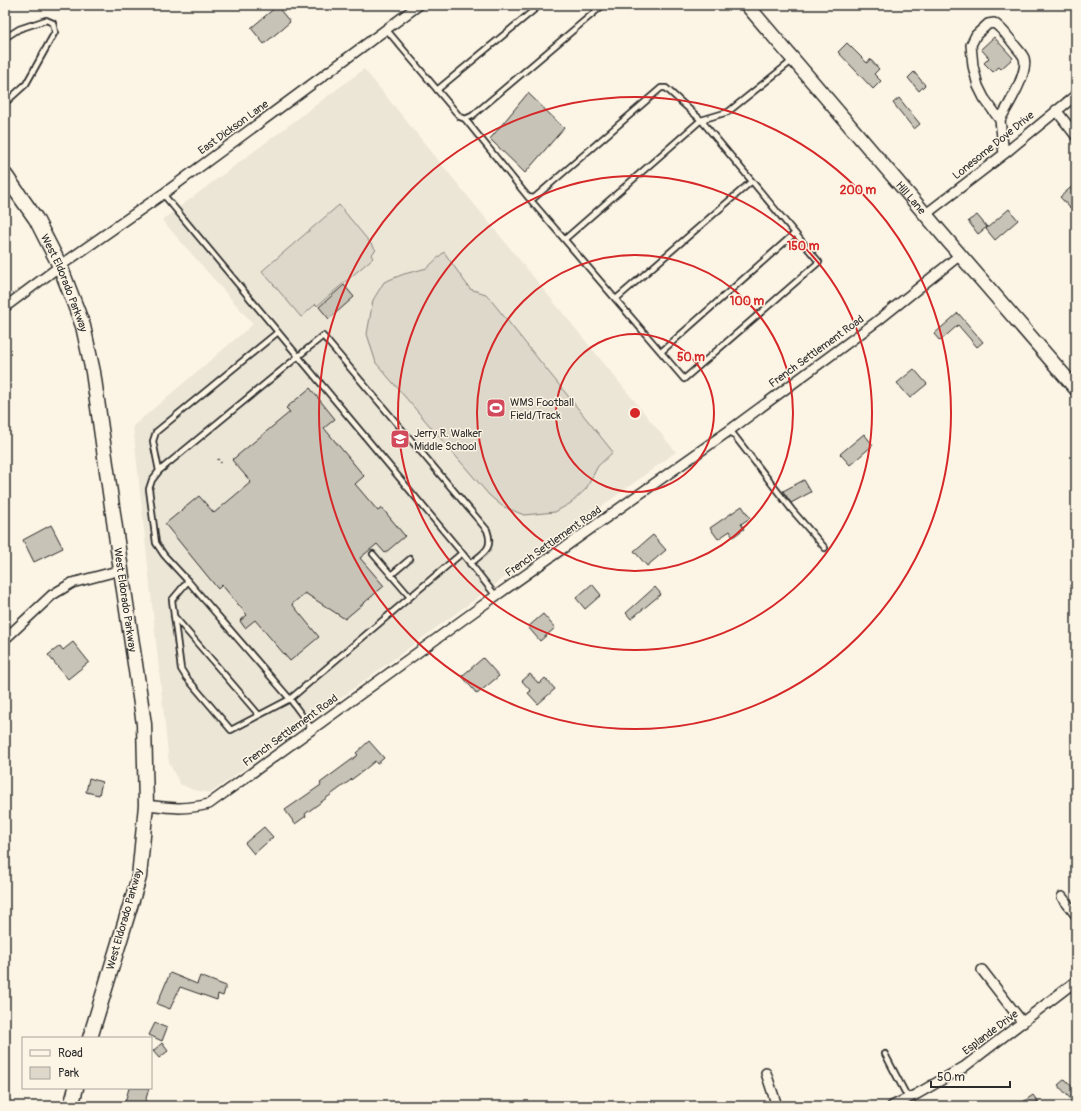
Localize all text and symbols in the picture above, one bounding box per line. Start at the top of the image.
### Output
street label: East Dickson Lane [196,97,271,157]
street label: Lonesome Dove Drive [950,108,1037,182]
street label: Hill Lane [893,179,929,217]
text: 200 m [840,183,877,198]
street label: West Eldorado Parkway [38,232,90,333]
text: 150 m [787,239,820,254]
text: 100 m [730,294,765,309]
street label: French Settlement Road [766,313,866,390]
text: 50 m [677,350,705,365]
place label: WMS Football Field/Track [510,396,574,422]
sports icon: WMS Football Field/Track [485,397,507,419]
centre of rings [628,406,642,420]
place label: Jerry R. Walker Middle School [414,427,482,453]
school or university icon: Jerry R. Walker Middle School [389,428,411,450]
street label: French Settlement Road [503,503,604,579]
street label: West Eldorado Parkway [111,547,139,653]
street label: French Settlement Road [240,692,340,769]
street label: West Eldorado Parkway [104,867,145,971]
street label: Esplande Drive [960,1007,1021,1058]
legend [22,1037,152,1089]
text: Road [58,1046,83,1061]
scale bar [931,1063,1010,1089]
text: Park [58,1066,79,1081]
text: 50 m [937,1070,965,1085]

